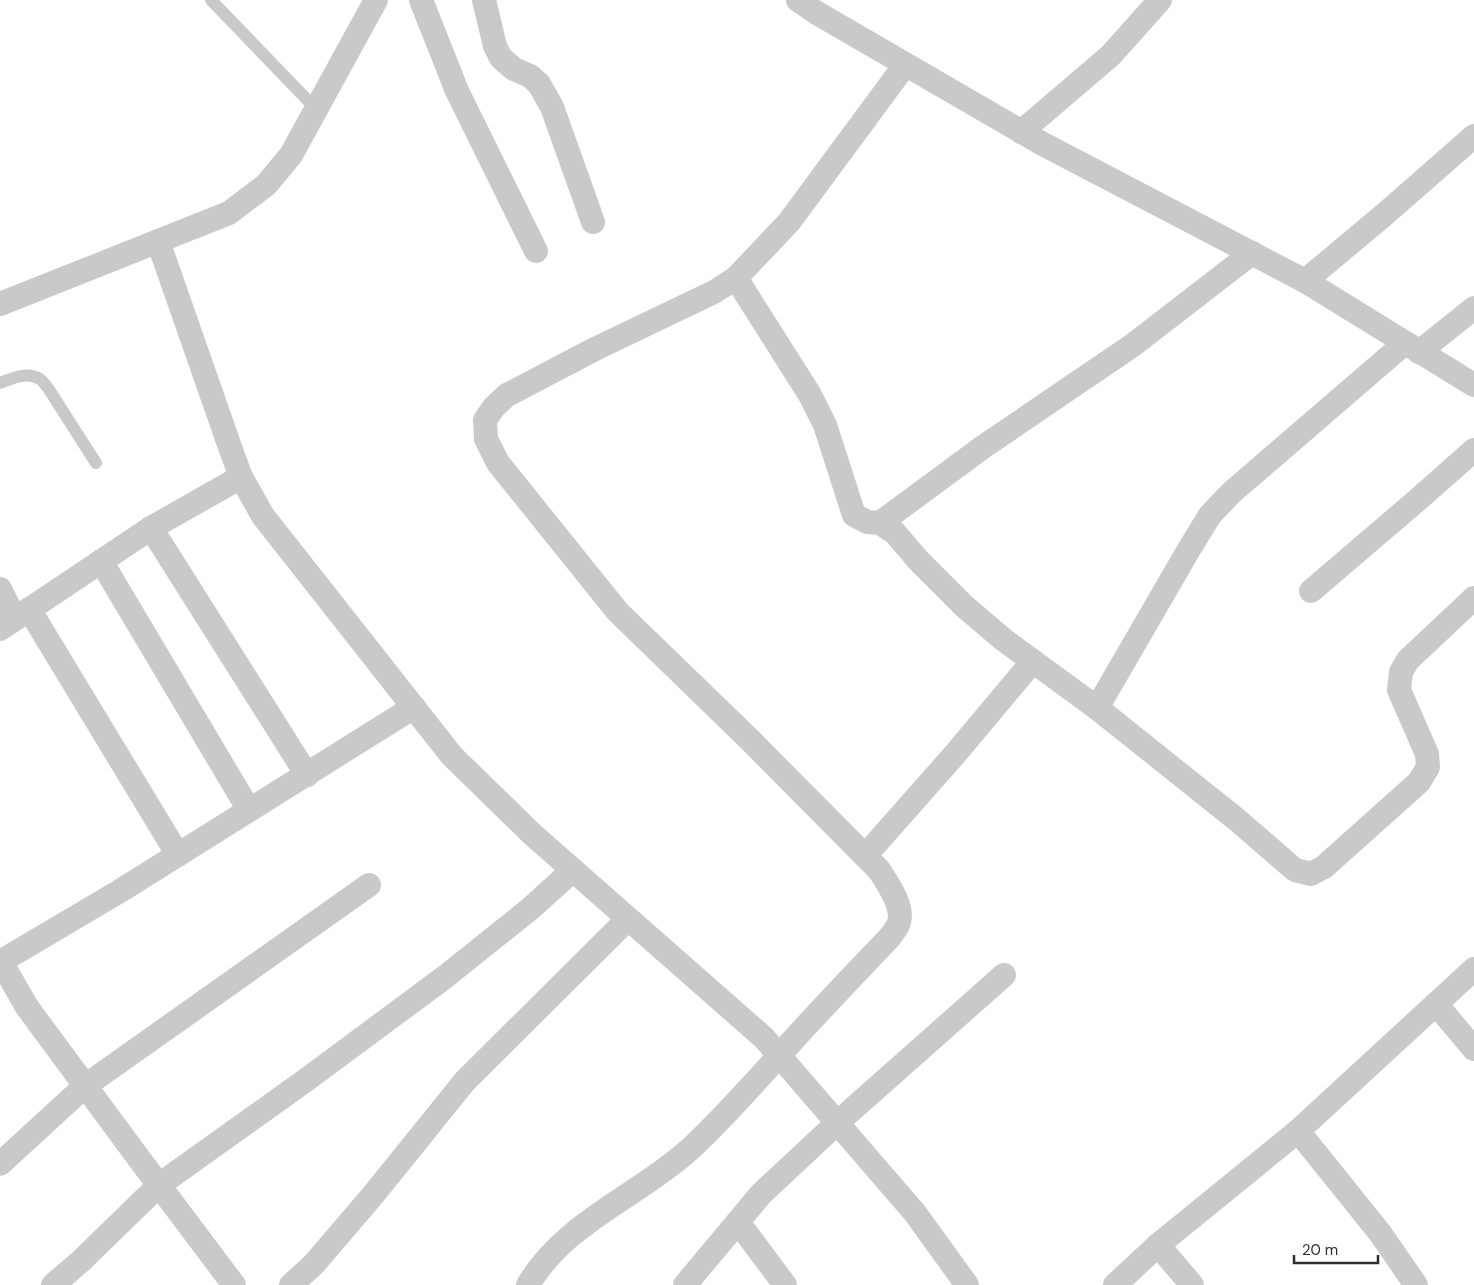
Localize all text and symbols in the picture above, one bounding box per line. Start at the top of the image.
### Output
scale bar [1294,1232,1378,1264]
text: 20 m [1302,1240,1338,1260]

